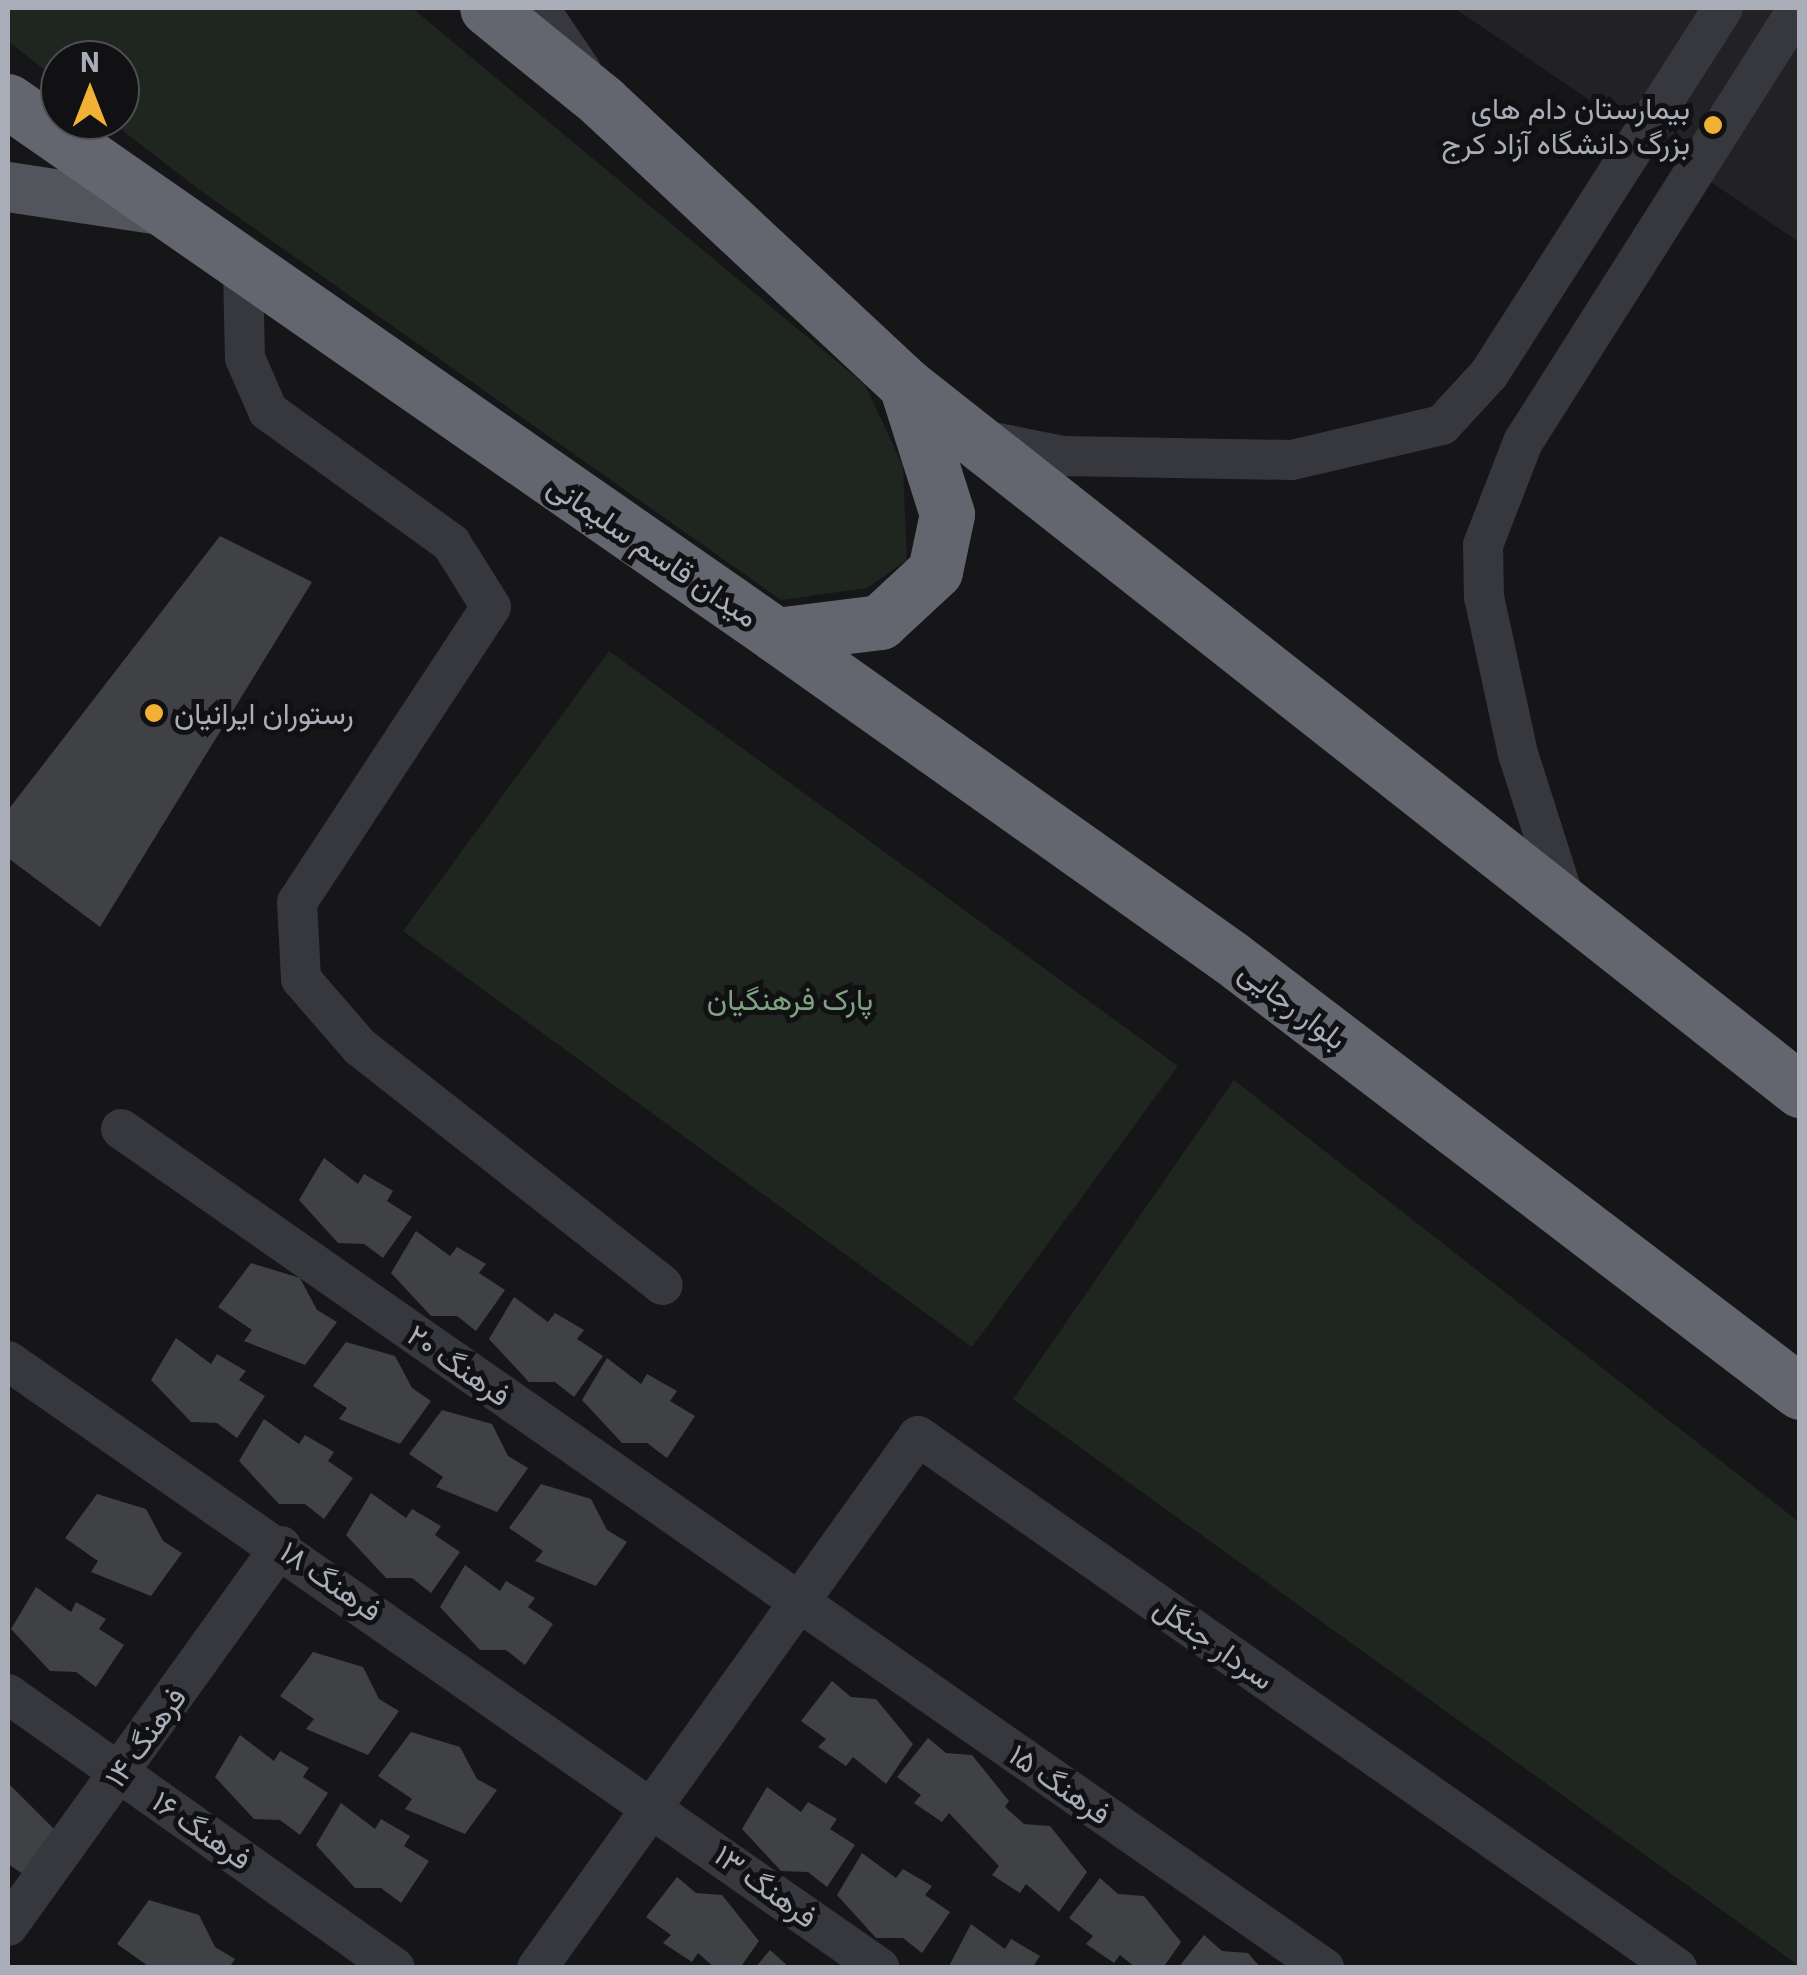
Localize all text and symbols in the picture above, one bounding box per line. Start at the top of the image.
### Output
north arrow [40,40,140,140]
text: N [80,43,100,80]
place label: بیمارستان دام های بزرگ دانشگاه آزاد کرج [1441,90,1690,160]
marker: بیمارستان دام های بزرگ دانشگاه آزاد کرج [1700,112,1726,138]
street label: میدان قاسم سلیمانی [541,467,765,635]
place label: رستوران ایرانیان [174,695,354,731]
marker: رستوران ایرانیان [143,702,165,724]
street label: بلوار رجایی [1232,953,1354,1057]
park label: پارک فرهنگیان [707,981,873,1017]
street label: فرهنگ ۲۰ [401,1317,517,1413]
street label: فرهنگ ۱۸ [273,1533,389,1629]
street label: سردار جنگل [1147,1589,1281,1697]
street label: فرهنگ ۱۴ [97,1680,193,1794]
street label: فرهنگ ۱۵ [1002,1736,1118,1832]
street label: فرهنگ ۱۶ [146,1783,258,1877]
street label: فرهنگ ۱۳ [708,1837,824,1935]

